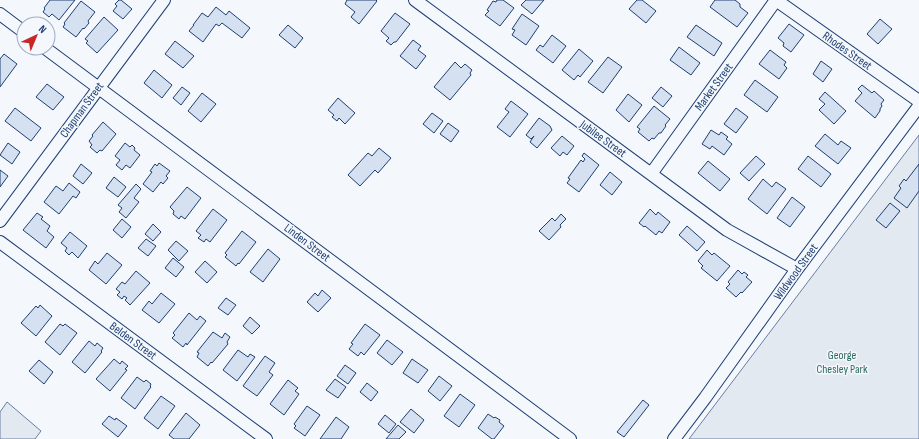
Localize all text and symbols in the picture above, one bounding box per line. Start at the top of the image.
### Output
north arrow [16,16,56,56]
text: N [36,22,49,36]
street label: Rhodes Street [819,29,875,74]
street label: Market Street [692,60,737,114]
street label: Chapman Street [57,79,107,141]
street label: Jubilee Street [576,117,629,161]
street label: Linden Street [281,221,333,265]
street label: Wildwood Street [770,241,822,303]
street label: Belden Street [107,319,160,363]
park label: George Chesley Park [816,348,868,377]

